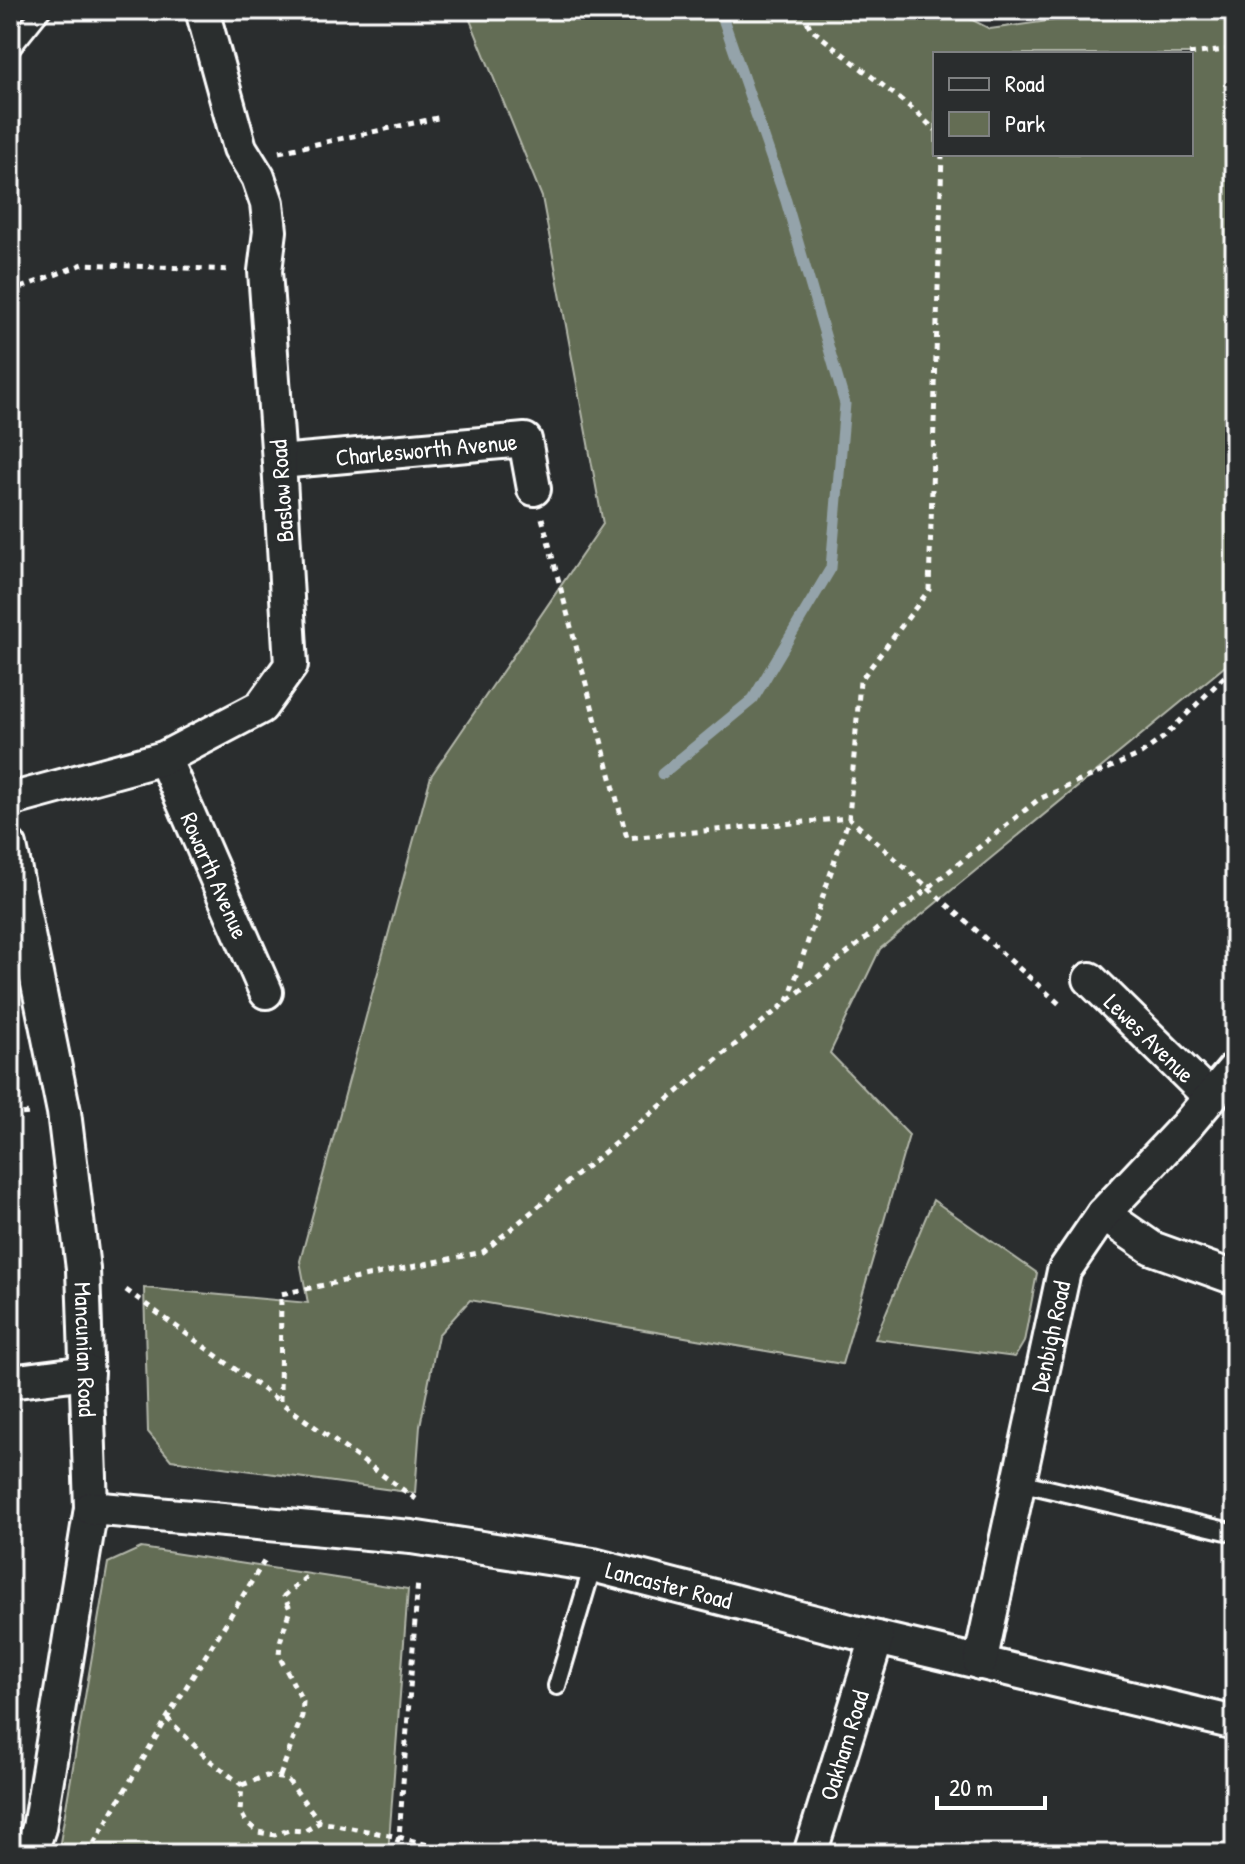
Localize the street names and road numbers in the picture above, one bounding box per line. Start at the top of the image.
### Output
street label: Charlesworth Avenue [334,425,519,473]
street label: Baslow Road [261,439,301,543]
street label: Rowarth Avenue [173,807,257,944]
street label: Lewes Avenue [1098,986,1202,1090]
street label: Denbigh Road [1023,1278,1077,1395]
street label: Mancunian Road [67,1281,104,1417]
street label: Lancaster Road [603,1553,736,1616]
street label: Oakham Road [812,1686,876,1804]

